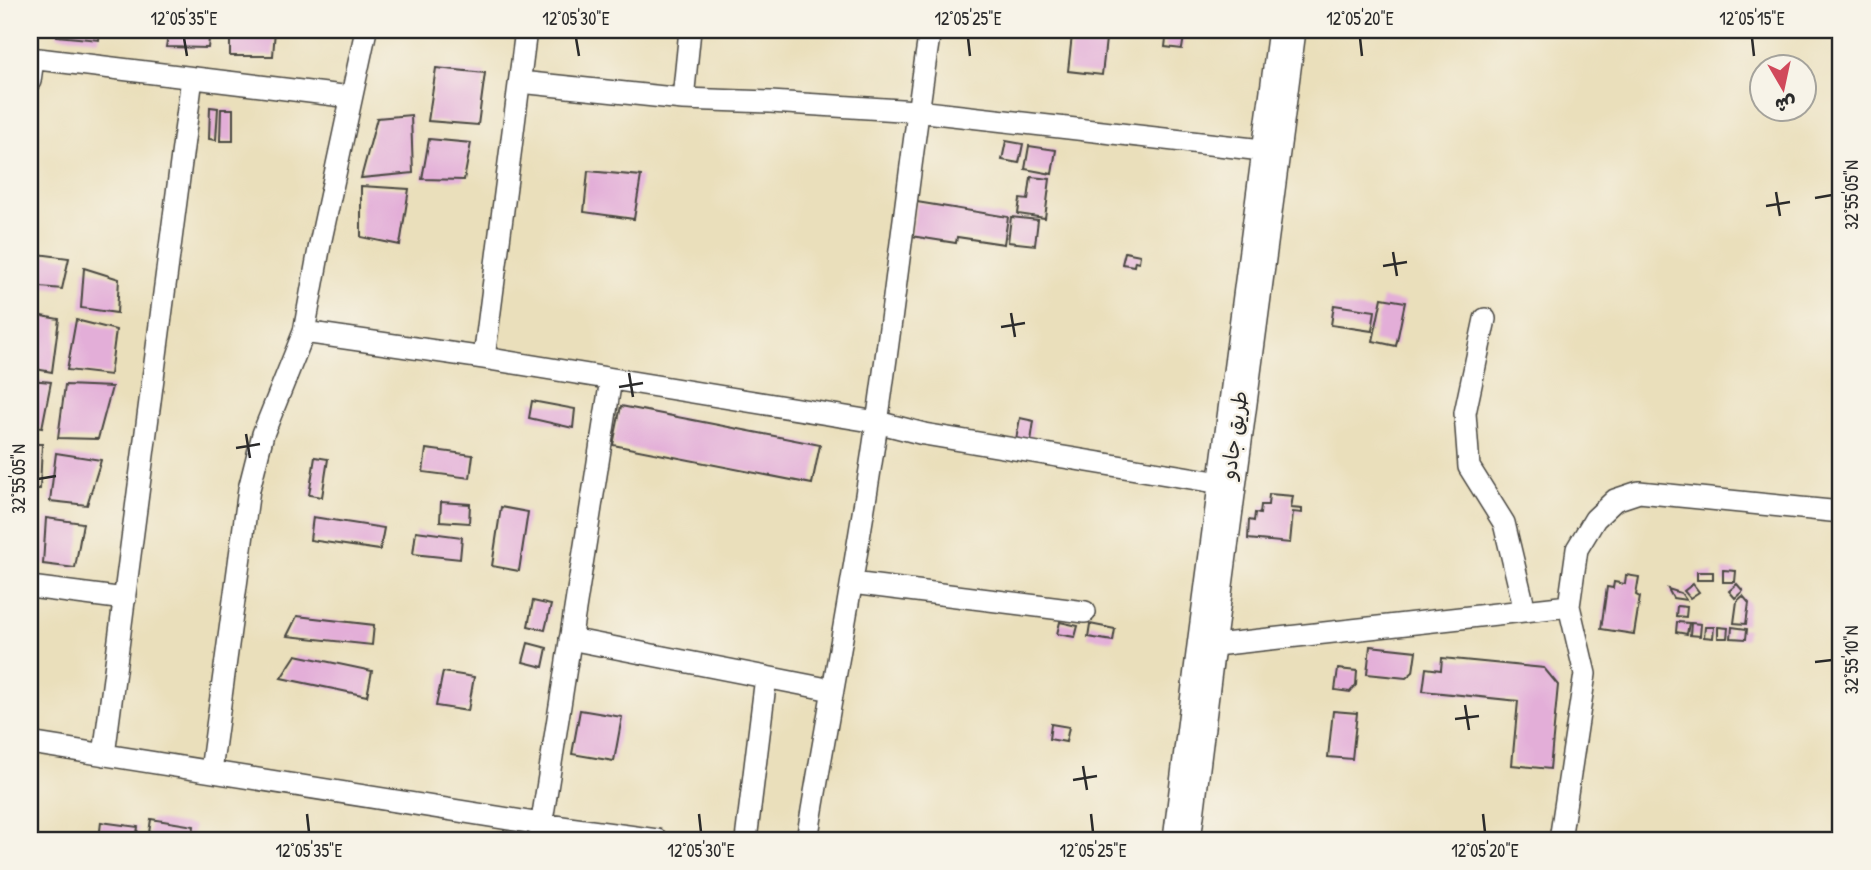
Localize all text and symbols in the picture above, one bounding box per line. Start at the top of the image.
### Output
text: 12°05'35"E [151,6,217,31]
text: 12°05'30"E [542,6,610,31]
text: 12°05'25"E [934,6,1002,31]
text: 12°05'20"E [1326,6,1394,31]
text: 12°05'15"E [1719,6,1785,31]
north arrow [1748,52,1818,122]
text: ش [1773,90,1798,119]
text: 32°55'05"N [1839,160,1864,230]
street label: طريق جادو [1213,389,1255,483]
text: 32°55'05"N [6,444,31,514]
text: 32°55'10"N [1839,626,1864,694]
text: 12°05'35"E [276,838,342,863]
text: 12°05'30"E [667,838,735,863]
text: 12°05'25"E [1059,838,1127,863]
text: 12°05'20"E [1451,838,1519,863]

